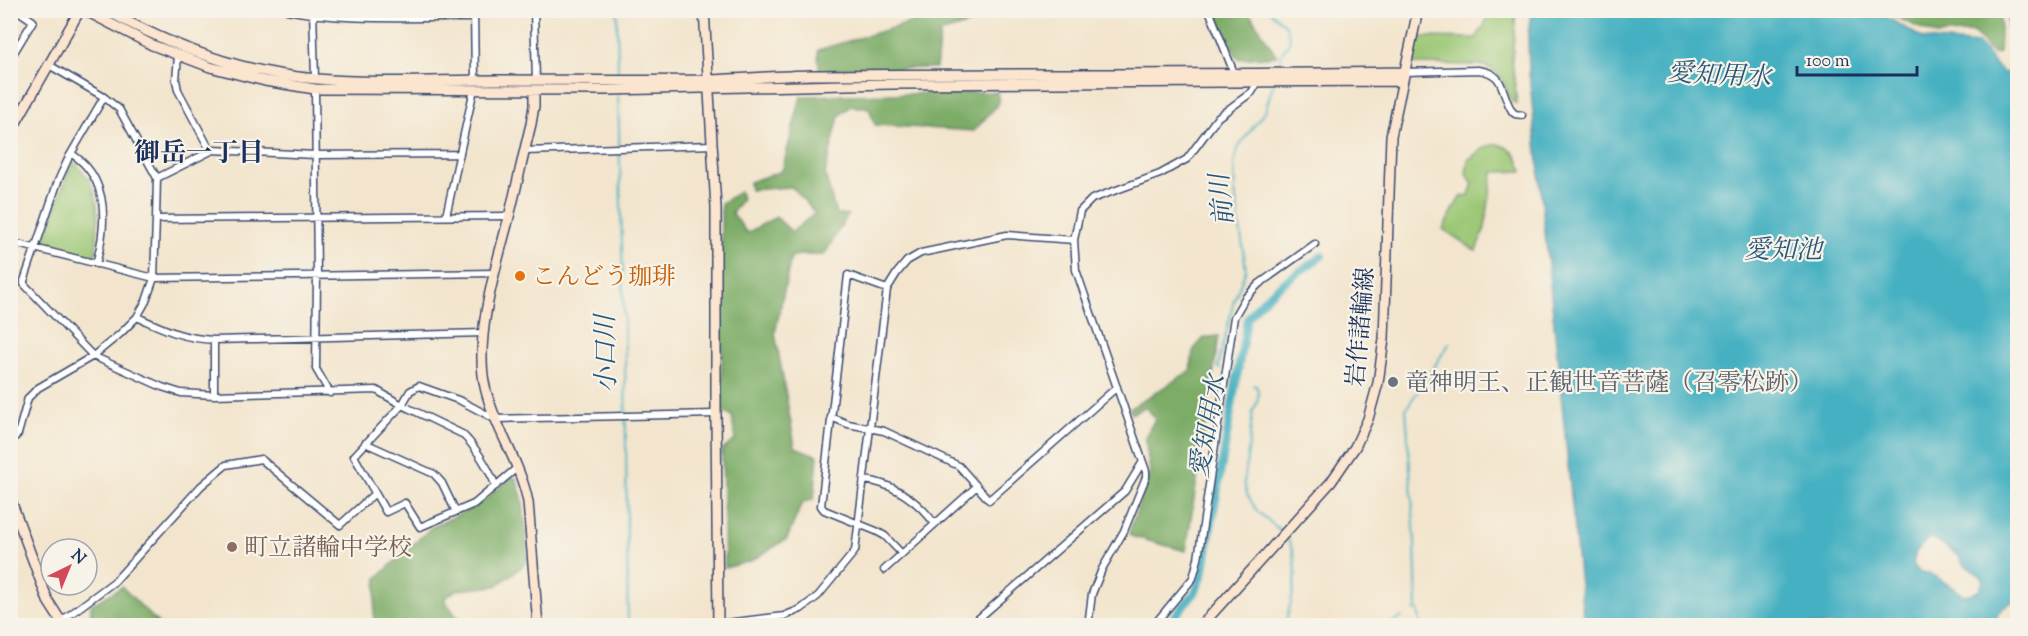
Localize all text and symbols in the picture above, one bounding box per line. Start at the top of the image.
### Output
scale bar [1797,39,1917,77]
text: 100 m [1806,49,1850,75]
water label: 愛知用水 [1666,55,1775,98]
district label: 御岳一丁目 [134,136,264,173]
water label: 前川 [1202,169,1245,228]
water label: 愛知池 [1744,233,1825,270]
place label: こんどう珈琲 [532,261,676,295]
street label: 岩作諸輪線 [1340,266,1384,388]
marker: こんどう珈琲 [513,269,527,283]
water label: 小口川 [588,312,627,393]
place label: 竜神明王、正観世音菩薩（召零松跡） [1405,367,1813,401]
water label: 愛知用水 [1182,369,1237,481]
marker: 竜神明王、正観世音菩薩（召零松跡） [1386,375,1400,389]
place label: 町立諸輪中学校 [244,532,412,566]
north arrow [39,537,99,597]
marker: 町立諸輪中学校 [225,540,239,554]
text: N [65,545,90,571]

